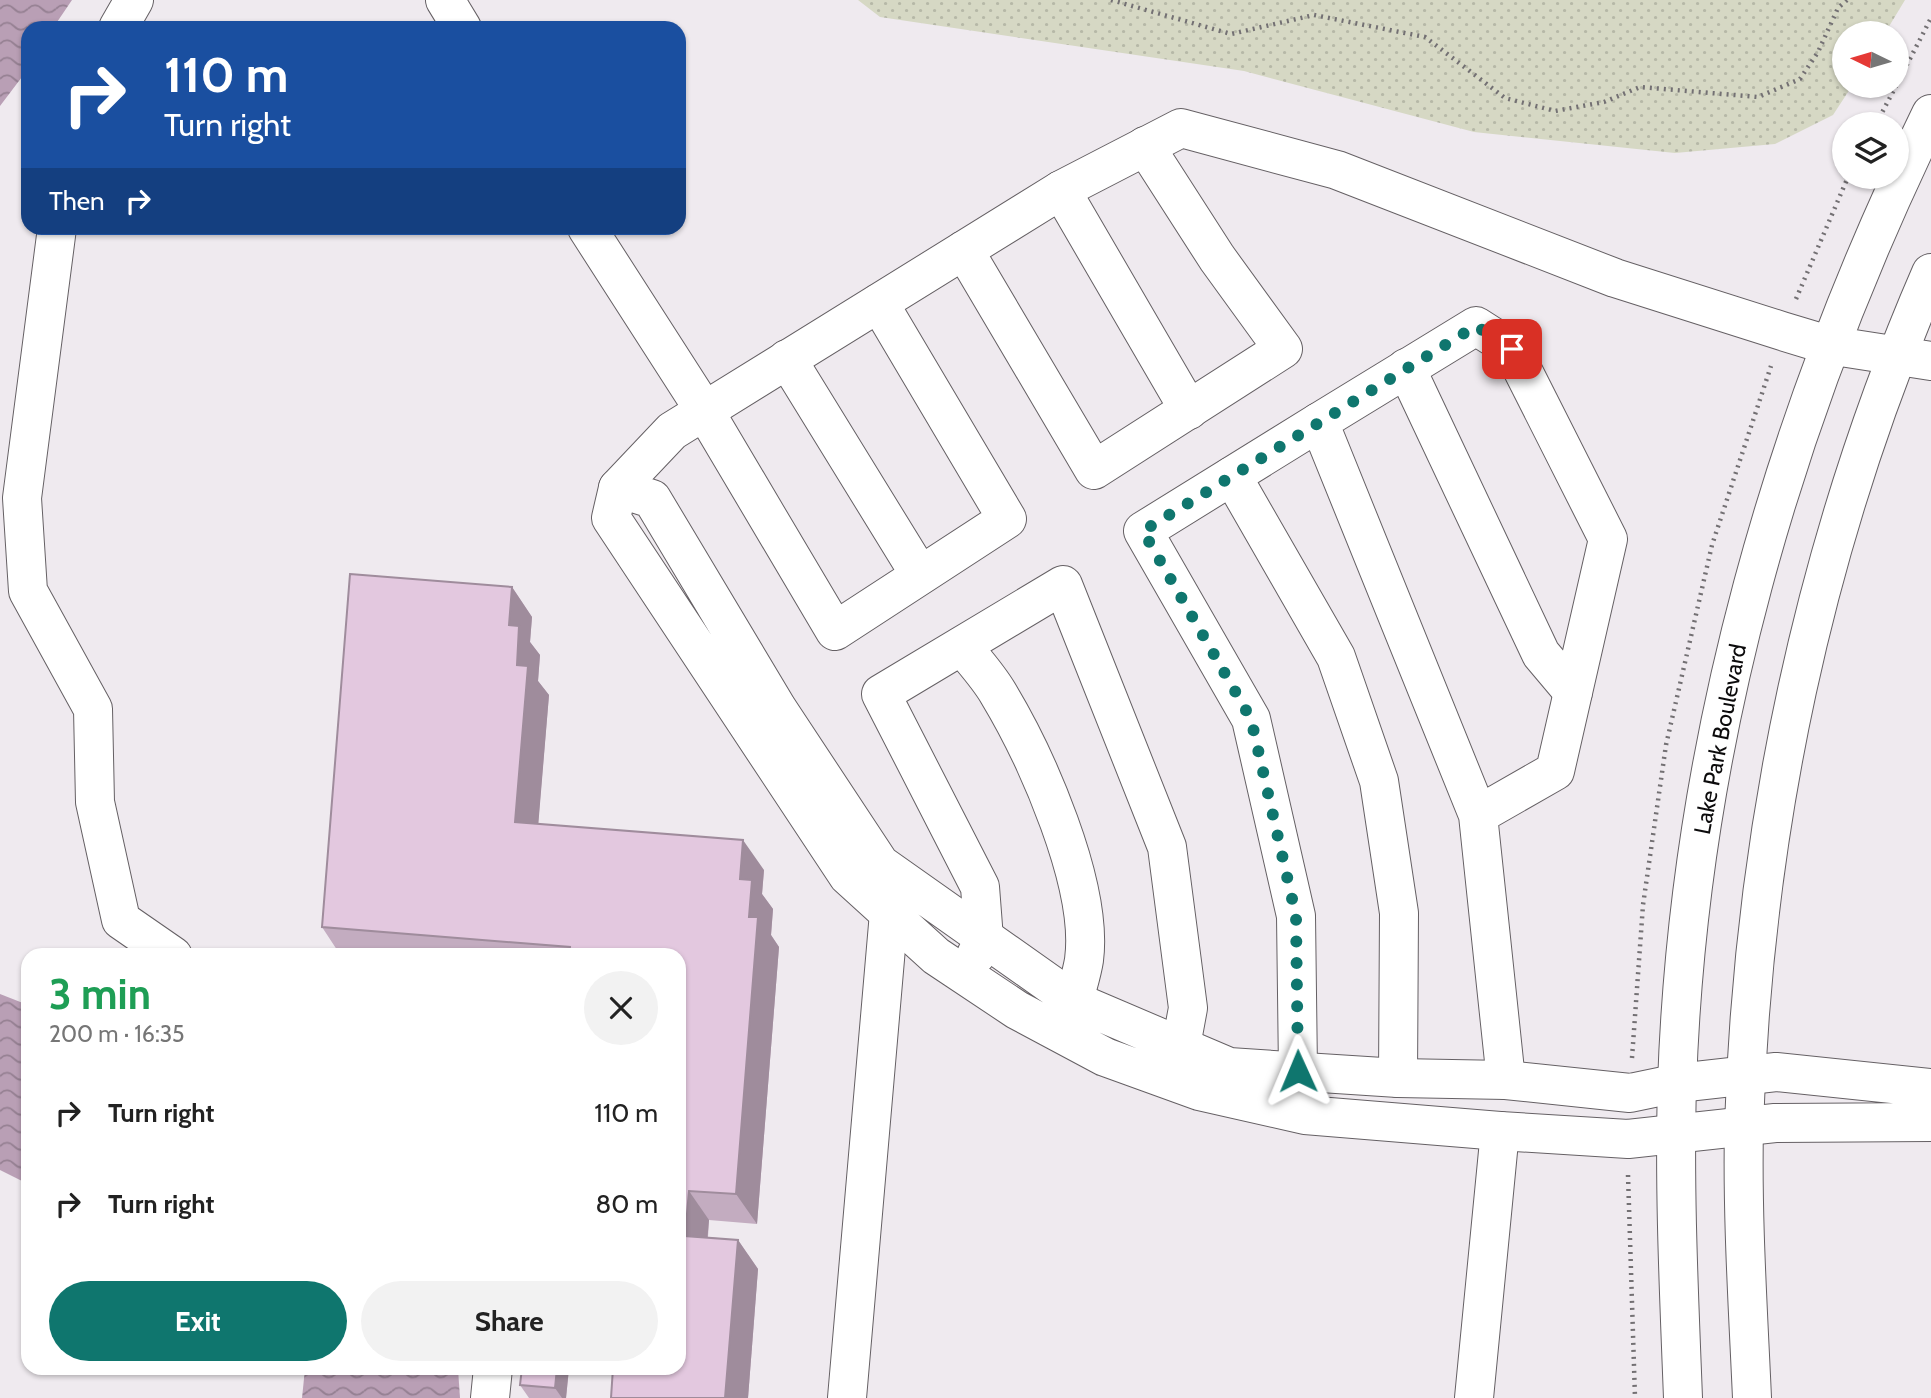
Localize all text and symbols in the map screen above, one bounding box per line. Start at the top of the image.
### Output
north arrow [1832,21,1909,98]
map controls [1832,21,1909,189]
text: 110 m [164,45,288,104]
icon: right [49,49,140,140]
text: Turn right [164,105,291,144]
button: layers [1832,112,1909,189]
icon: right [119,182,157,220]
text: Then [49,185,105,217]
pin [1482,319,1542,379]
icon: arrive [1493,330,1531,368]
street label: Lake Park Boulevard [1688,641,1752,837]
text: 3 min [49,968,151,1020]
button: close [584,971,658,1045]
text: 200 m · 16:35 [49,1020,185,1048]
position arrow [1261,1034,1335,1108]
icon: right [49,1094,87,1132]
text: Turn right [108,1097,214,1129]
text: 110 m [594,1097,658,1129]
icon: right [49,1185,87,1223]
text: Turn right [108,1188,214,1220]
text: 80 m [595,1188,658,1220]
button: Exit [49,1281,347,1361]
button: Share [361,1281,658,1361]

